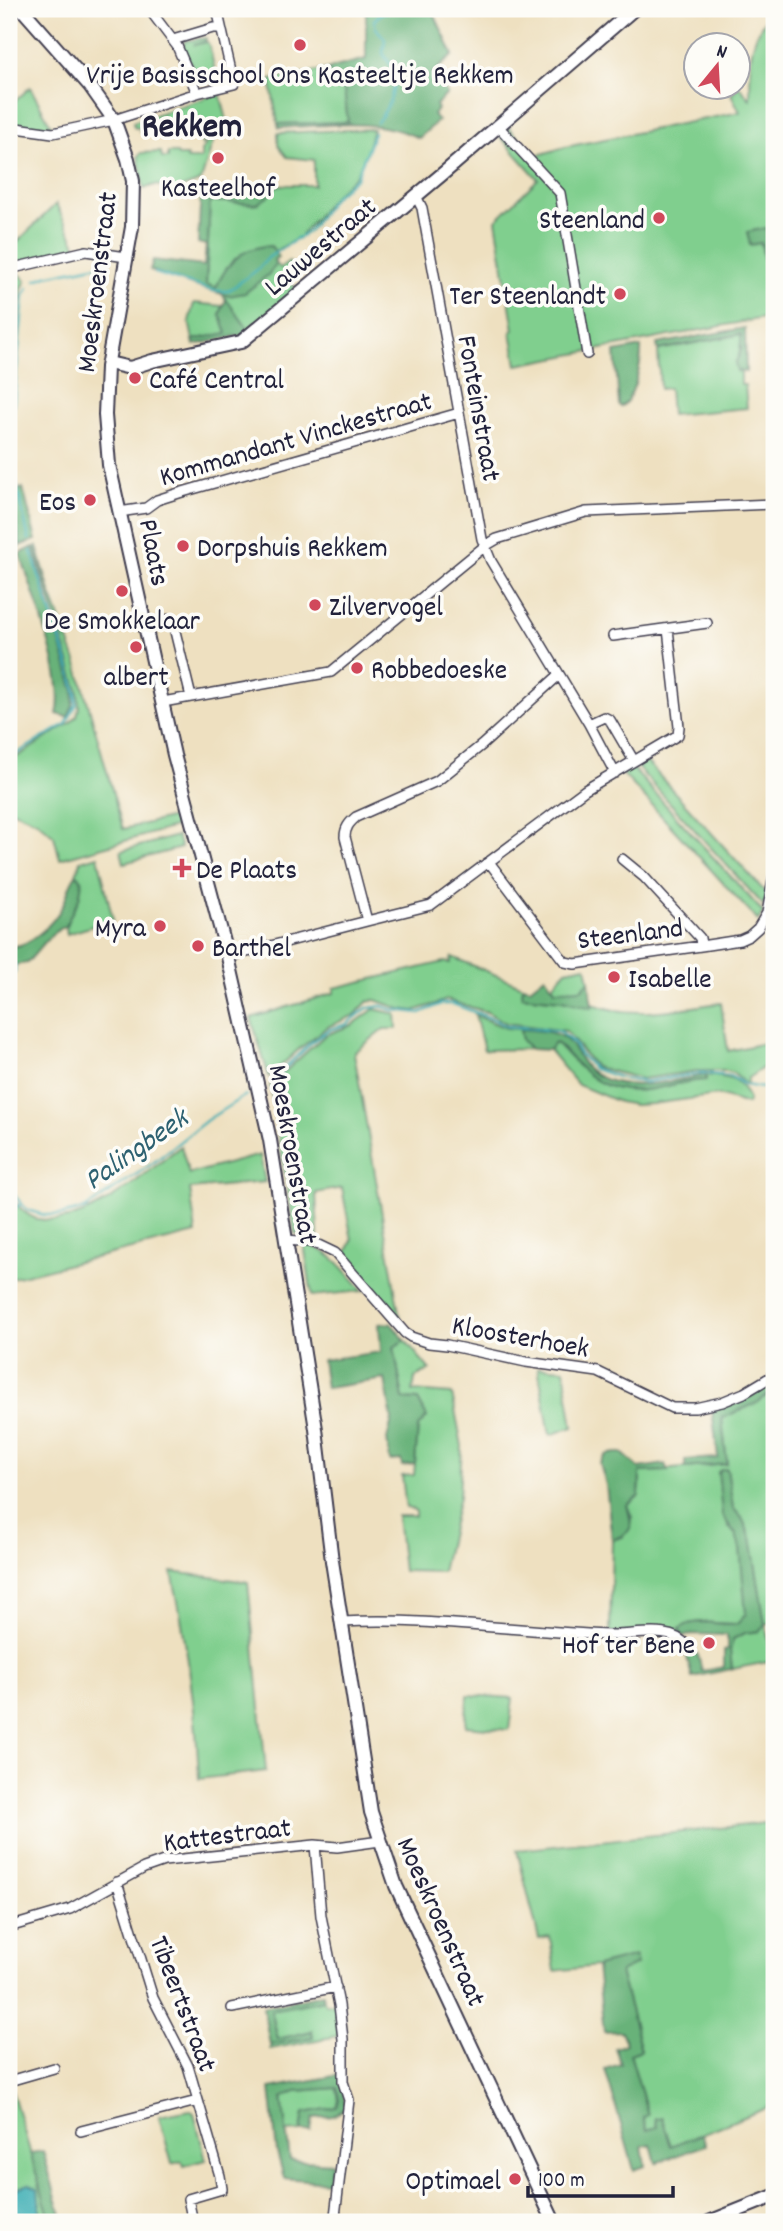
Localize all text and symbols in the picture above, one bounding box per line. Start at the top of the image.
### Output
north arrow [682,32,752,102]
marker: Vrije Basisschool Ons Kasteeltje Rekkem [292,37,308,53]
text: N [713,39,730,67]
place label: Vrije Basisschool Ons Kasteeltje Rekkem [86,58,514,98]
district label: Rekkem [142,104,242,154]
marker: Kasteelhof [210,150,226,166]
place label: Kasteelhof [161,171,276,211]
street label: Moeskroenstraat [69,190,131,375]
street label: Lauwestraat [257,190,387,308]
place label: Steenland [539,203,645,243]
marker: Steenland [651,210,667,226]
place label: Ter Steenlandt [449,279,606,319]
marker: Ter Steenlandt [612,286,628,302]
street label: Fonteinstraat [444,333,509,485]
place label: Café Central [149,363,284,403]
marker: Café Central [127,370,143,386]
street label: Kommandant Vinckestraat [156,384,437,500]
place label: Eos [39,485,76,525]
marker: Eos [82,492,98,508]
street label: Plaats [125,516,177,590]
place label: Dorpshuis Rekkem [197,531,388,571]
marker: Dorpshuis Rekkem [175,538,191,554]
marker: De Smokkelaar [114,583,130,599]
place label: Zilvervogel [329,590,443,630]
marker: Zilvervogel [307,597,323,613]
place label: De Smokkelaar [44,604,201,644]
marker: albert [128,639,144,655]
place label: Robbedoeske [371,653,507,693]
place label: albert [104,660,168,700]
marker: Robbedoeske [349,660,365,676]
place label: De Plaats [196,853,297,893]
marker: De Plaats [174,860,190,876]
place label: Myra [95,911,147,951]
street label: Steenland [576,911,686,963]
marker: Myra [152,918,168,934]
place label: Barthel [212,931,291,971]
marker: Barthel [190,938,206,954]
place label: Isabelle [628,962,712,1002]
marker: Isabelle [606,969,622,985]
street label: Moeskroenstraat [255,1062,326,1248]
water label: Palingbeek [77,1098,201,1203]
street label: Kloosterhoek [448,1308,592,1372]
place label: Hof ter Bene [562,1628,695,1668]
marker: Hof ter Bene [701,1635,717,1651]
street label: Kattestraat [162,1810,294,1866]
street label: Moeskroenstraat [383,1832,494,2014]
street label: Tibeertstraat [136,1931,225,2079]
scale bar [528,2154,673,2198]
place label: Optimael [405,2164,501,2204]
text: 100 m [538,2167,585,2197]
marker: Optimael [507,2171,523,2187]

